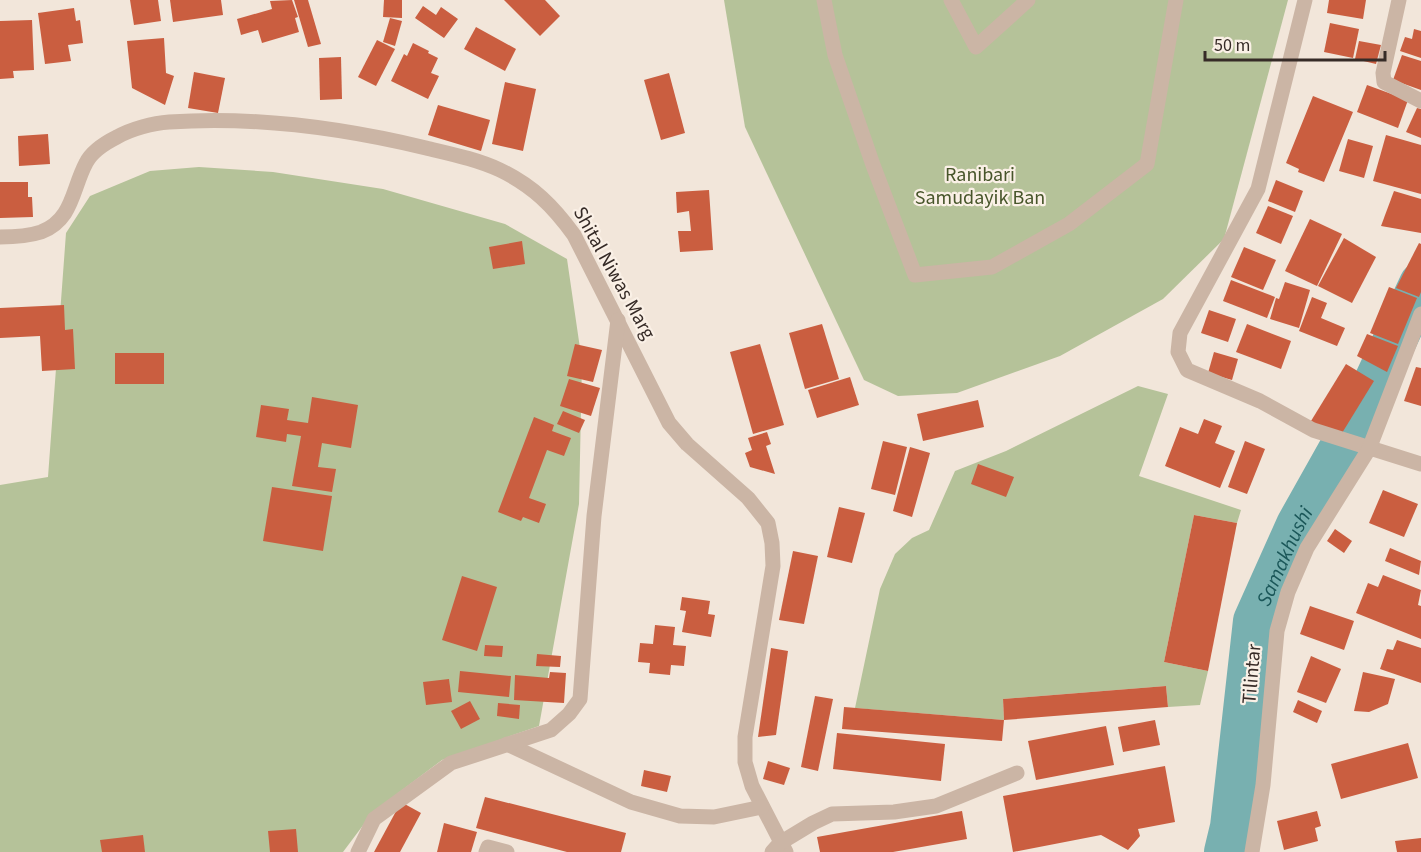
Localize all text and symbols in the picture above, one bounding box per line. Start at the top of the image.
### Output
scale bar [1205,24,1385,62]
text: 50 m [1214,33,1250,58]
park label: Ranibari Samudayik Ban [915,161,1045,212]
street label: Shital Niwas Marg [566,202,662,344]
water label: Samakhushi [1249,500,1321,611]
street label: Tilintar [1235,643,1269,705]

